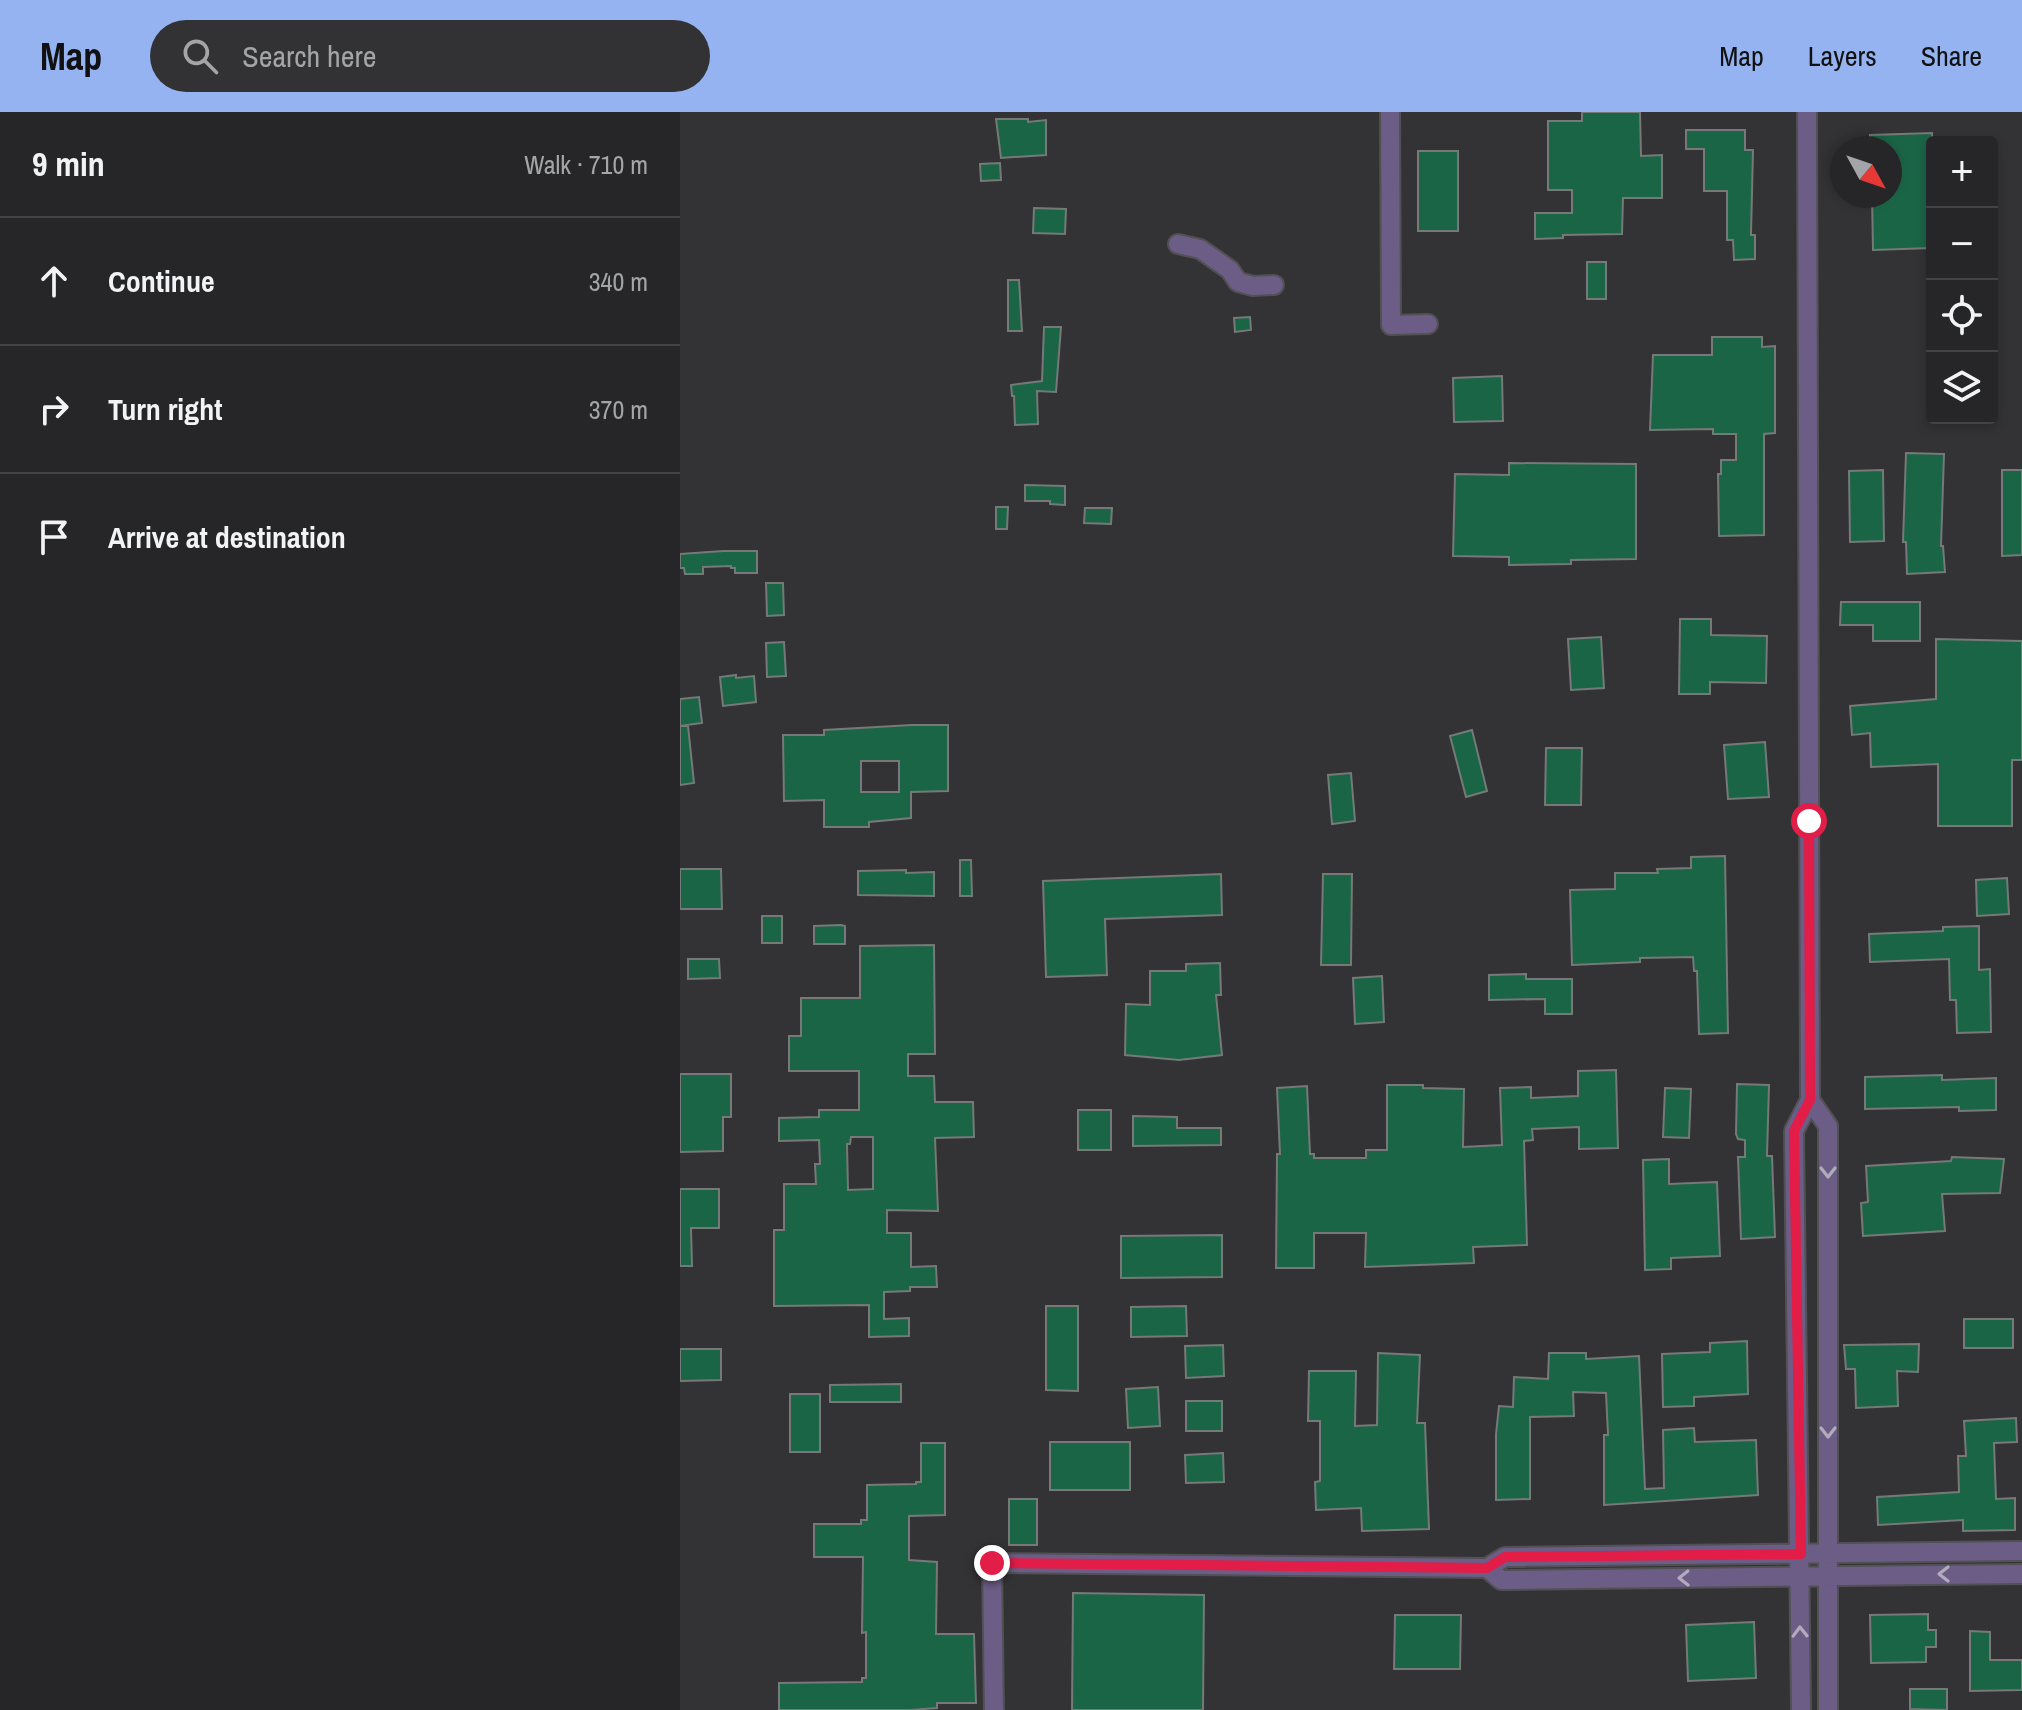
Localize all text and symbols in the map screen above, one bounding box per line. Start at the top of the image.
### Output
search box [150,20,710,92]
text: Map [40,31,102,82]
icon: search [178,34,222,78]
text: Search here [242,36,376,76]
text: Map [1719,37,1764,75]
text: Layers [1808,37,1877,75]
text: Share [1921,37,1982,75]
north arrow [1830,136,1902,208]
map controls [1926,136,1998,424]
button: + [1926,136,1998,208]
text: 9 min [32,141,105,187]
text: Walk · 710 m [524,147,648,182]
button: − [1926,208,1998,280]
icon: ahead [32,259,76,303]
text: Continue [108,261,215,301]
text: 340 m [589,264,648,299]
button: locate [1926,280,1998,352]
button: layers [1926,352,1998,424]
icon: right [32,387,76,431]
text: Turn right [108,389,222,429]
text: 370 m [589,392,648,427]
icon: arrive [32,515,76,559]
text: Arrive at destination [108,517,346,557]
route start [1791,803,1827,839]
one-way arrow [1819,1166,1837,1179]
one-way arrow [1819,1426,1837,1439]
route end [974,1545,1010,1581]
one-way arrow [1937,1566,1950,1583]
one-way arrow [1677,1569,1690,1587]
one-way arrow [1791,1625,1809,1638]

